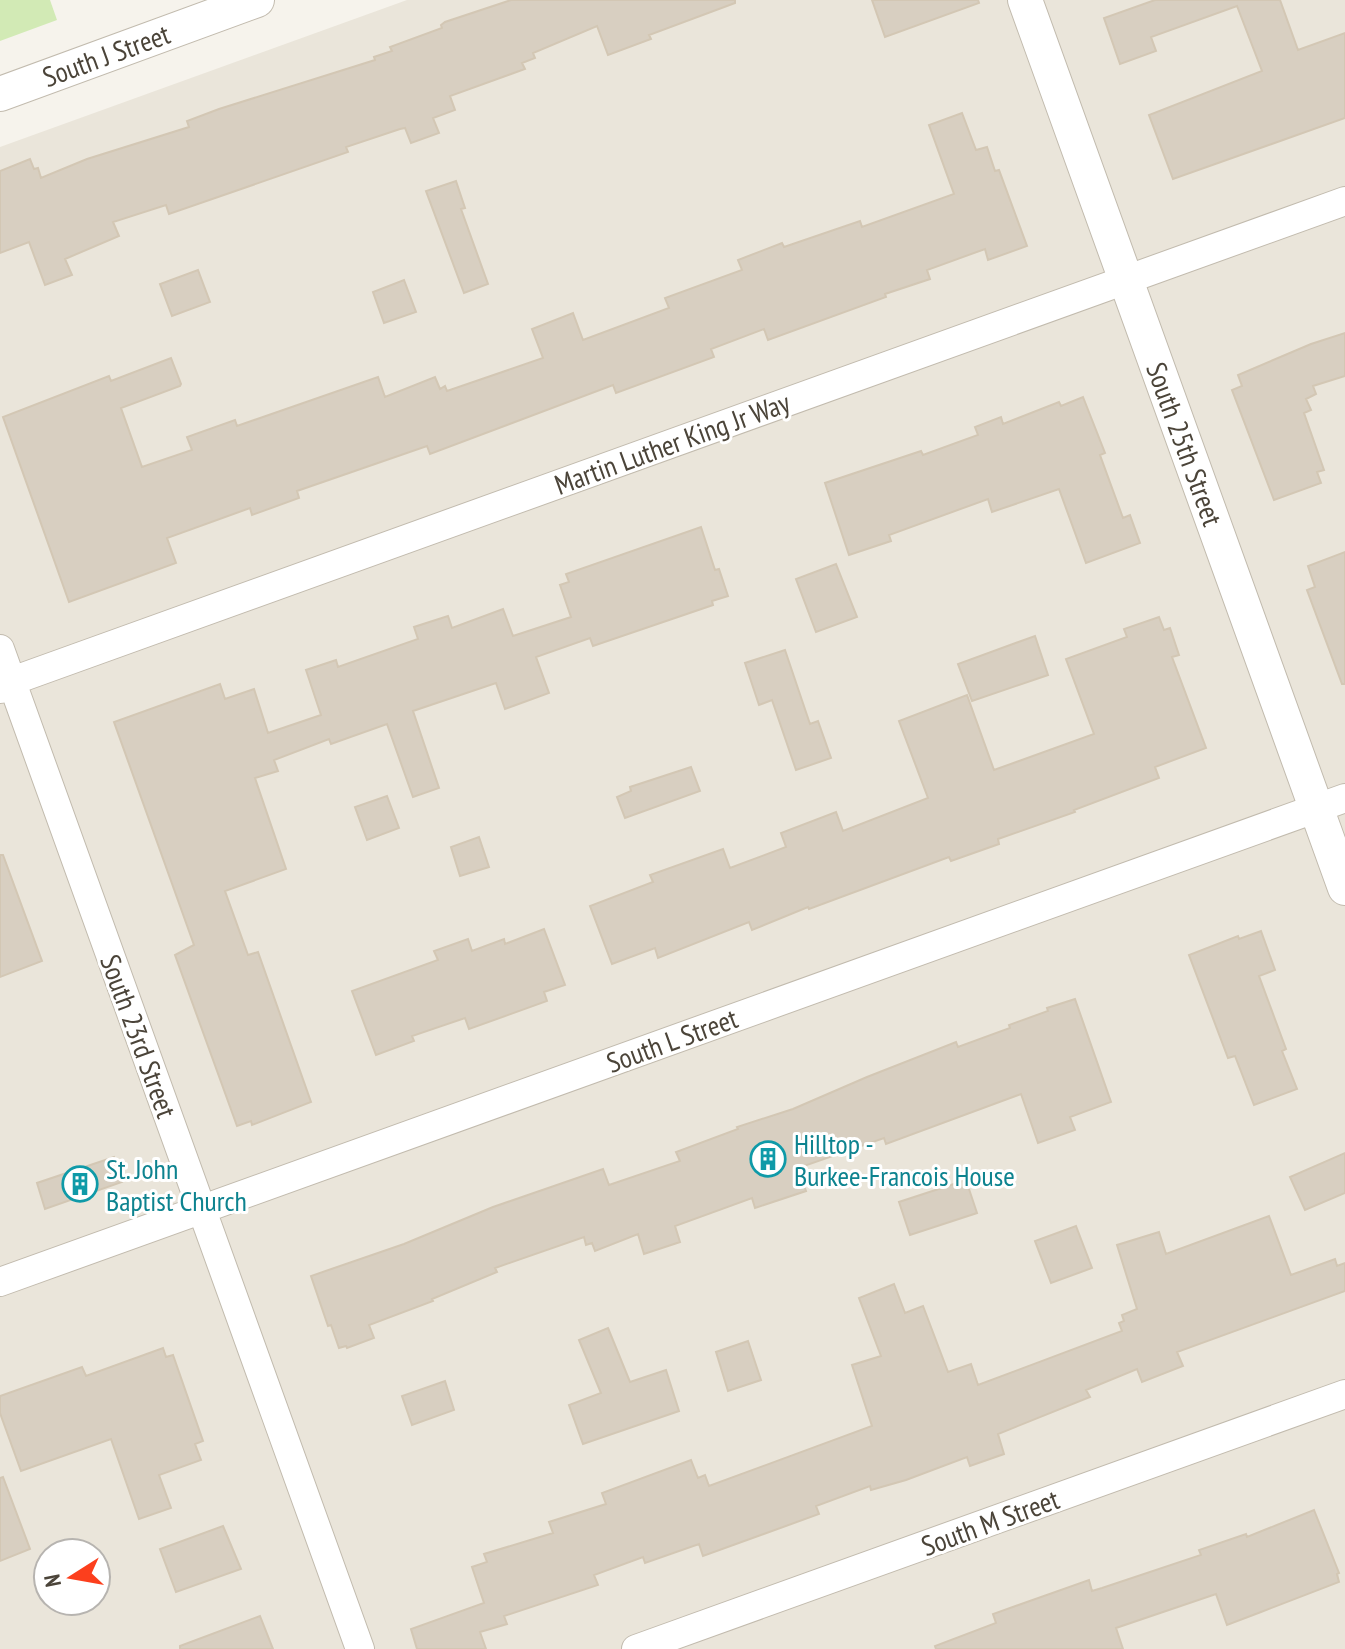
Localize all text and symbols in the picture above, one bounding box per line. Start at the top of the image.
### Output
street label: South J Street [37,15,175,95]
street label: South 25th Street [1138,357,1232,531]
street label: Martin Luther King Jr Way [549,383,795,503]
street label: South 23rd Street [92,949,186,1123]
street label: South L Street [601,999,743,1081]
place label: Hilltop - Burkee-Francois House [794,1125,1015,1194]
building icon: Hilltop - Burkee-Francois House [749,1140,787,1178]
place label: St. John Baptist Church [106,1150,247,1219]
building icon: St. John Baptist Church [61,1165,99,1203]
street label: South M Street [916,1480,1064,1564]
north arrow [32,1537,112,1617]
text: N [37,1572,67,1589]

